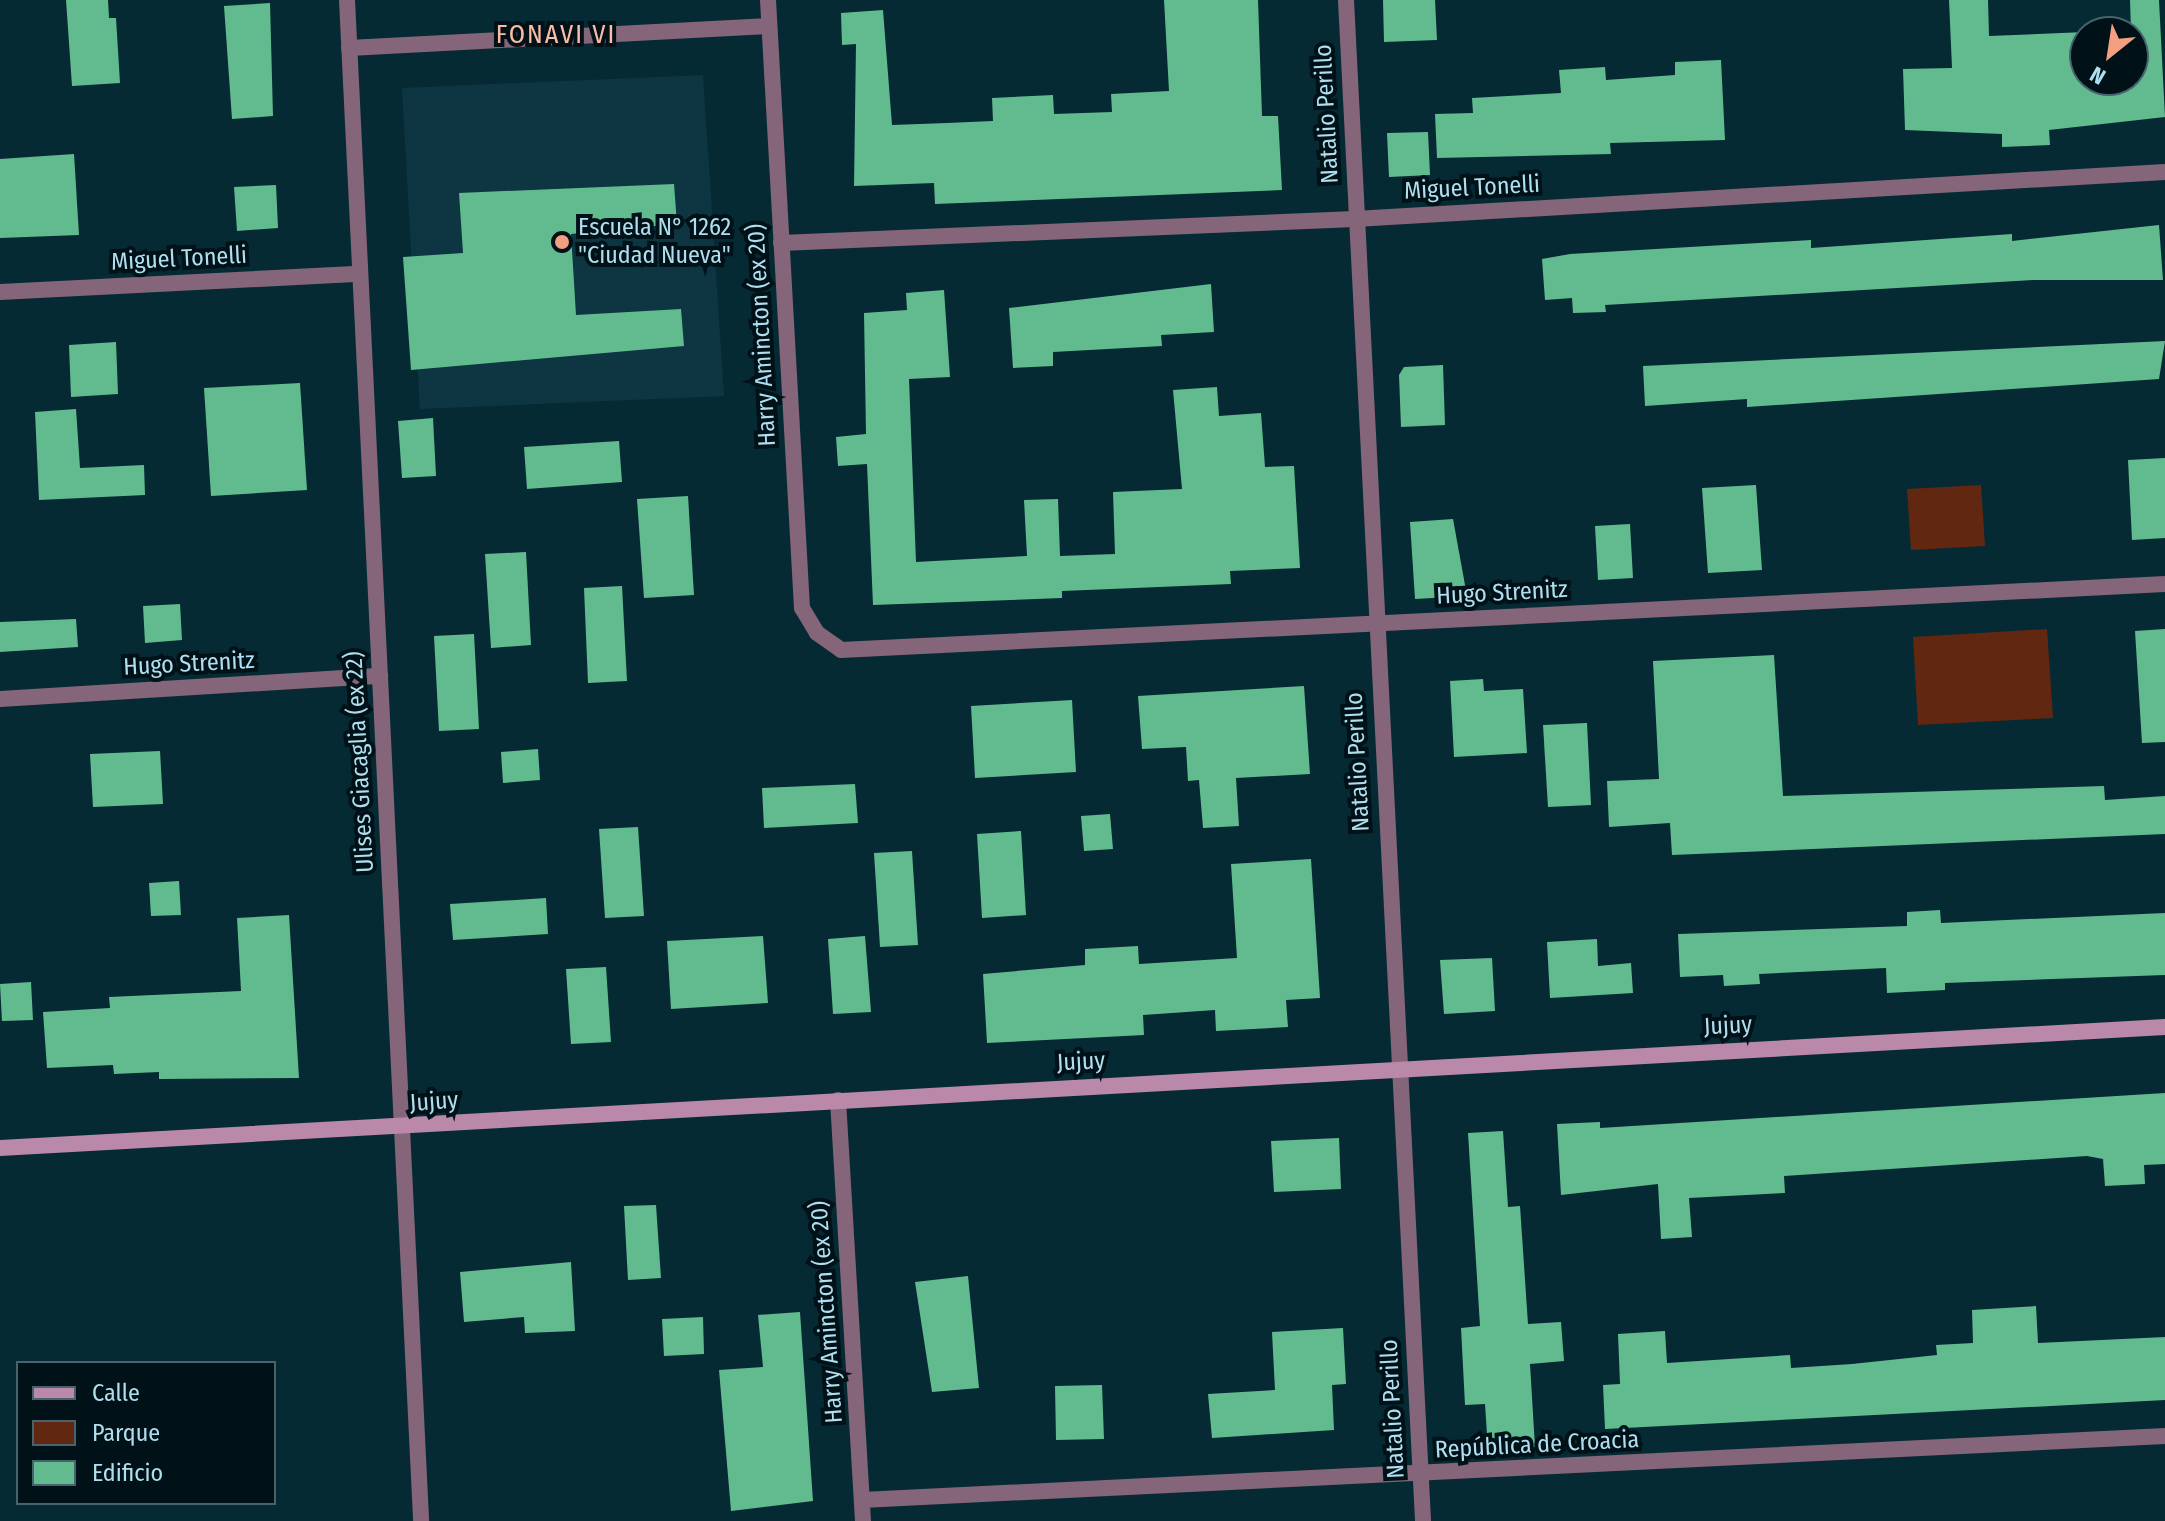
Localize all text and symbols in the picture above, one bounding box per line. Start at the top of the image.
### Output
north arrow [2069,16,2149,96]
district label: FONAVI VI [496,19,616,51]
street label: Natalio Perillo [1309,44,1345,184]
text: N [2085,60,2110,90]
street label: Miguel Tonelli [1403,170,1541,206]
place label: Escuela N° 1262 "Ciudad Nueva" [578,214,731,270]
street label: Harry Amincton (ex 20) [742,223,782,447]
marker: Escuela N° 1262 "Ciudad Nueva" [553,233,571,251]
street label: Miguel Tonelli [110,241,248,277]
street label: Hugo Strenitz [1436,575,1568,611]
street label: Hugo Strenitz [123,646,255,682]
street label: Ulises Giacaglia (ex 22) [340,651,380,873]
street label: Natalio Perillo [1340,692,1376,832]
street label: Jujuy [1703,1010,1753,1042]
street label: Jujuy [1056,1046,1106,1078]
street label: Jujuy [409,1086,459,1118]
street label: Harry Amincton (ex 20) [805,1200,849,1424]
street label: Natalio Perillo [1375,1339,1411,1479]
legend [16,1361,276,1505]
text: Calle [92,1379,140,1407]
text: Parque [92,1419,160,1447]
street label: República de Croacia [1434,1425,1640,1465]
text: Edificio [92,1459,163,1487]

